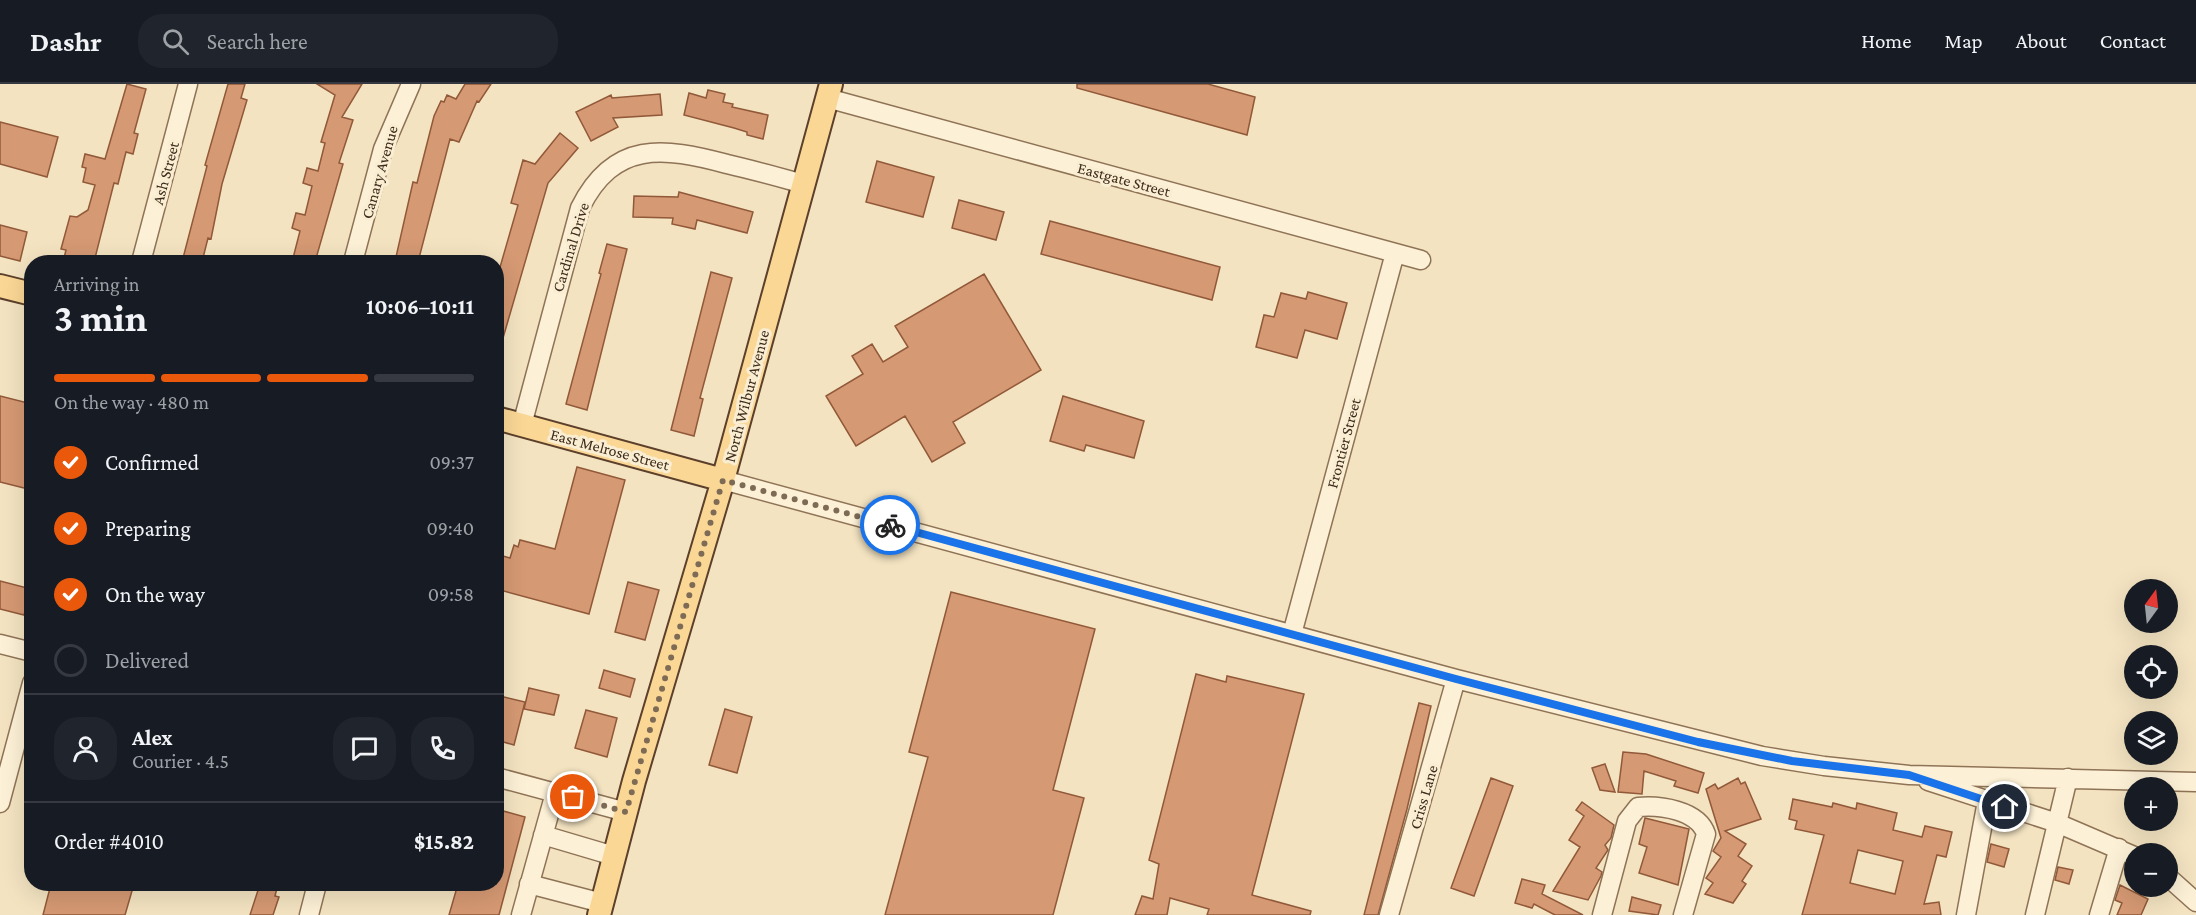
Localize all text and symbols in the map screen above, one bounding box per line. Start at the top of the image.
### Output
search box [138,14,558,68]
icon: search [159,25,192,58]
text: Dashr [30,26,102,57]
text: Search here [207,29,308,54]
text: Home [1861,29,1911,53]
text: Map [1944,29,1983,53]
text: About [2016,29,2067,53]
text: Contact [2100,29,2166,53]
street label: Canary Avenue [358,124,402,221]
street label: Ash Street [149,139,182,206]
street label: Eastgate Street [1075,159,1173,201]
street label: Cardinal Drive [549,200,592,294]
text: Arriving in [54,273,139,295]
text: 10:06–10:11 [366,294,474,319]
text: 3 min [54,296,147,339]
street label: North Wilbur Avenue [721,328,772,464]
text: On the way · 480 m [54,391,209,413]
street label: Frontier Street [1323,396,1364,490]
street label: East Melrose Street [549,425,672,474]
icon: check [54,446,87,479]
text: Confirmed [105,450,199,475]
text: 09:37 [429,451,474,473]
courier [860,495,920,555]
icon: bike [874,509,907,542]
icon: check [54,512,87,545]
text: Preparing [105,516,191,541]
text: 09:40 [426,517,474,539]
icon: check [54,578,87,611]
north arrow [2124,579,2178,633]
map controls [2124,579,2178,897]
text: On the way [105,582,205,607]
text: 09:58 [428,583,474,605]
button: locate [2124,645,2178,699]
text: Delivered [105,648,189,673]
button: layers [2124,711,2178,765]
button: person [54,717,117,780]
button: chat [333,717,396,780]
button: phone [411,717,474,780]
text: Alex [132,725,173,750]
text: Courier · 4.5 [132,750,229,772]
street label: Criss Lane [1406,763,1441,831]
pin [547,771,598,822]
button: + [2124,777,2178,831]
icon: bag [556,780,589,813]
pin [1979,781,2030,832]
icon: home [1988,790,2021,823]
text: Order #4010 [54,829,164,854]
text: $15.82 [414,829,474,854]
button: − [2124,843,2178,897]

